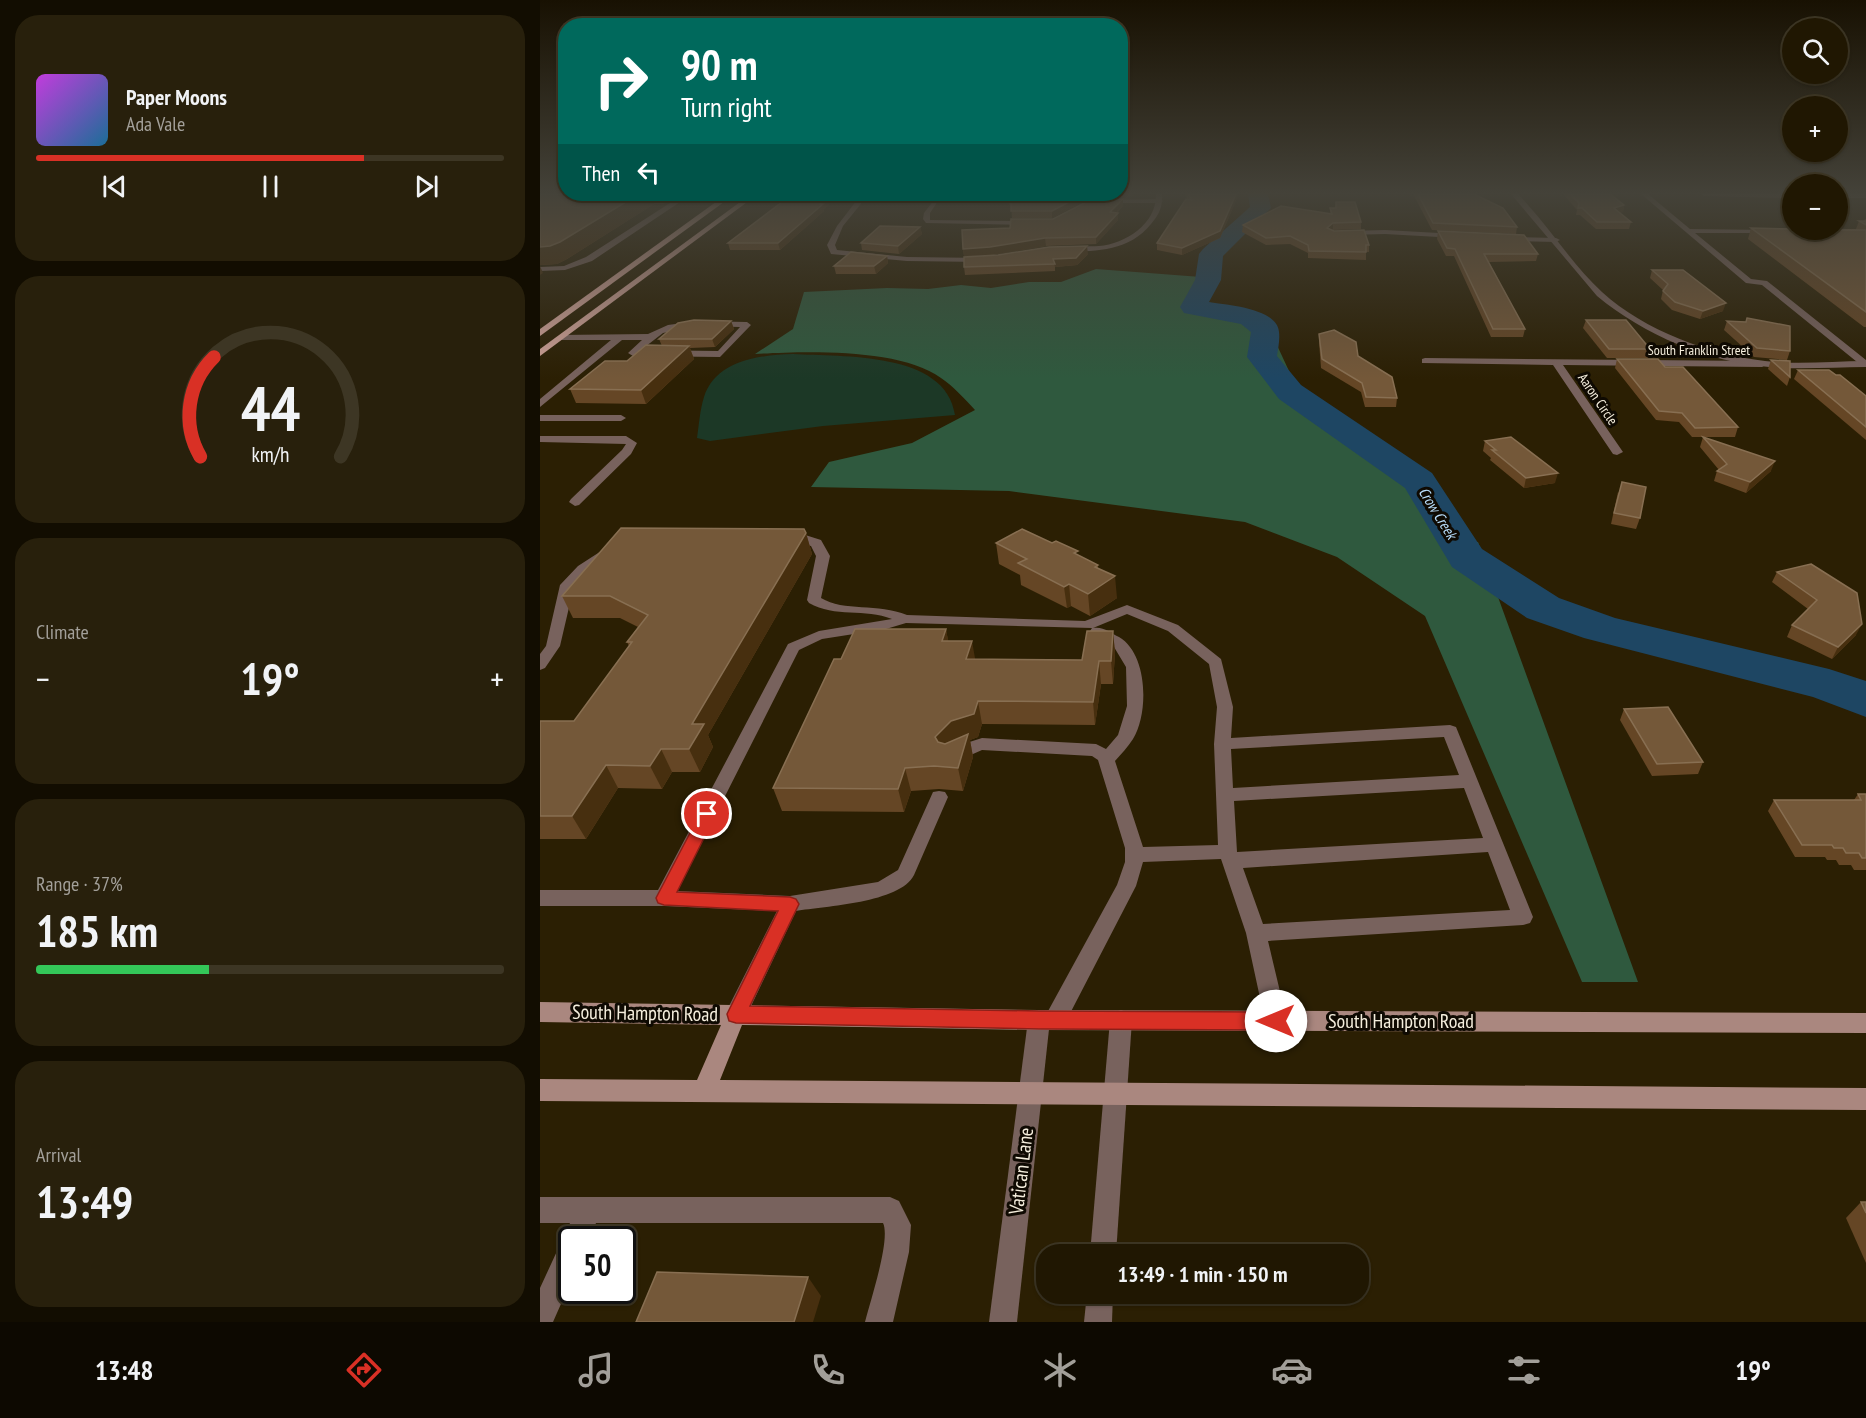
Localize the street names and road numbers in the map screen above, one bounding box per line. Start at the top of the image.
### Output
street label: South Franklin Street [1648,341,1750,359]
street label: Aaron Circle [1574,370,1622,428]
street label: South Hampton Road [572,999,718,1027]
street label: South Hampton Road [1328,1008,1474,1034]
street label: Vatican Lane [1003,1126,1039,1217]

